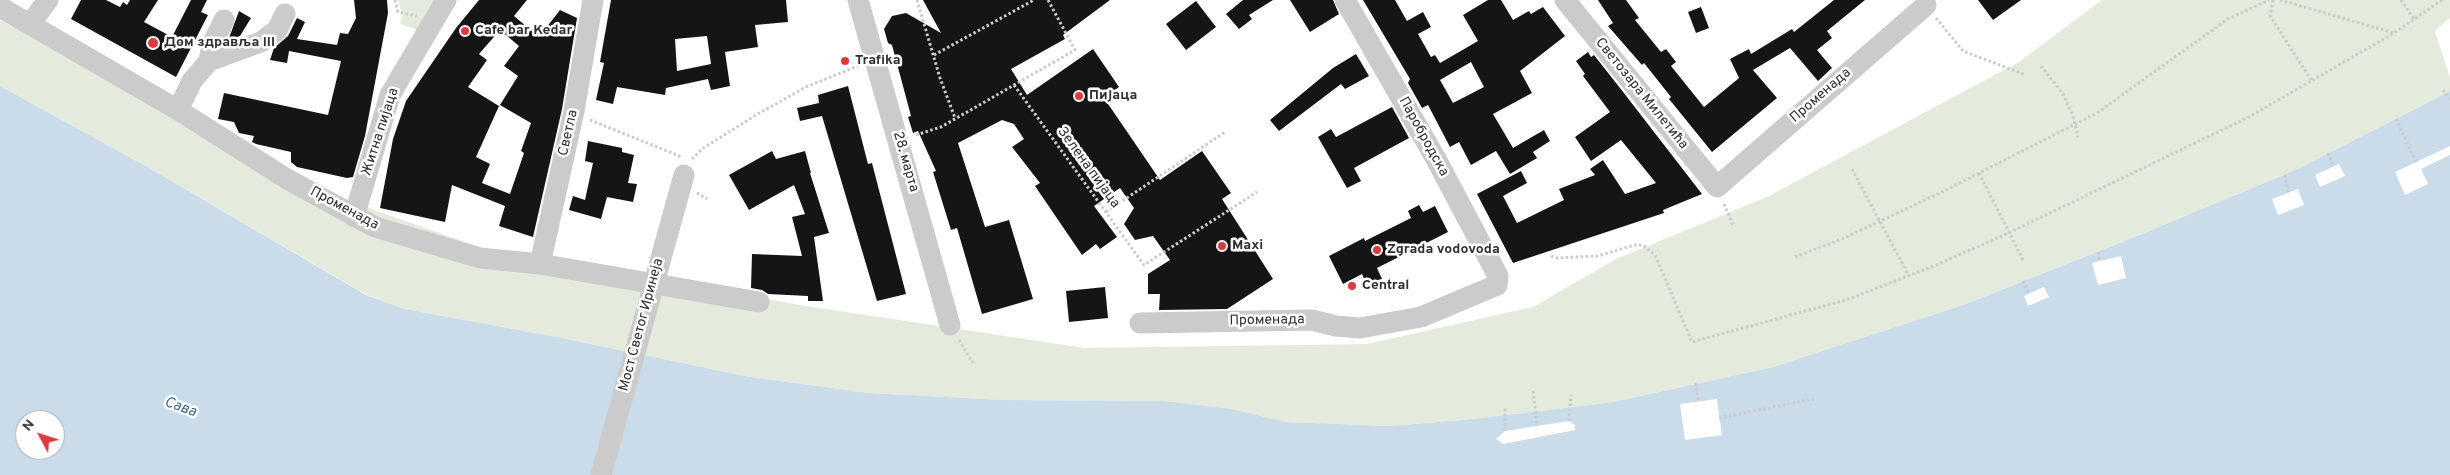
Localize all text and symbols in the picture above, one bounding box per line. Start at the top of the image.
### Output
place label: Cafe bar Kedar [475,23,572,39]
marker: Cafe bar Kedar [459,25,471,37]
place label: Дом здравља III [164,35,275,51]
street label: Светозара Милетића [1591,35,1691,153]
marker: Дом здравља III [146,36,160,50]
place label: Trafika [855,53,900,69]
marker: Trafika [839,55,851,67]
street label: Променада [1787,65,1855,127]
street label: Житна пијаца [359,86,403,178]
place label: Пијаца [1089,88,1137,104]
marker: Пијаца [1073,90,1085,102]
street label: Паробродска [1394,94,1452,180]
street label: Светла [556,108,582,158]
street label: Зелена пијаца [1053,124,1123,212]
street label: 28. марта [888,130,922,194]
street label: Променада [307,184,381,234]
place label: Maxi [1232,238,1263,254]
marker: Maxi [1216,240,1228,252]
place label: Zgrada vodovoda [1387,242,1500,258]
marker: Zgrada vodovoda [1371,244,1383,256]
street label: Мост Светог Иринеја [616,257,668,393]
place label: Central [1362,278,1409,294]
marker: Central [1346,280,1358,292]
street label: Променада [1229,312,1305,330]
water label: Сава [161,394,199,422]
north arrow [15,410,65,460]
text: N [19,416,39,435]

